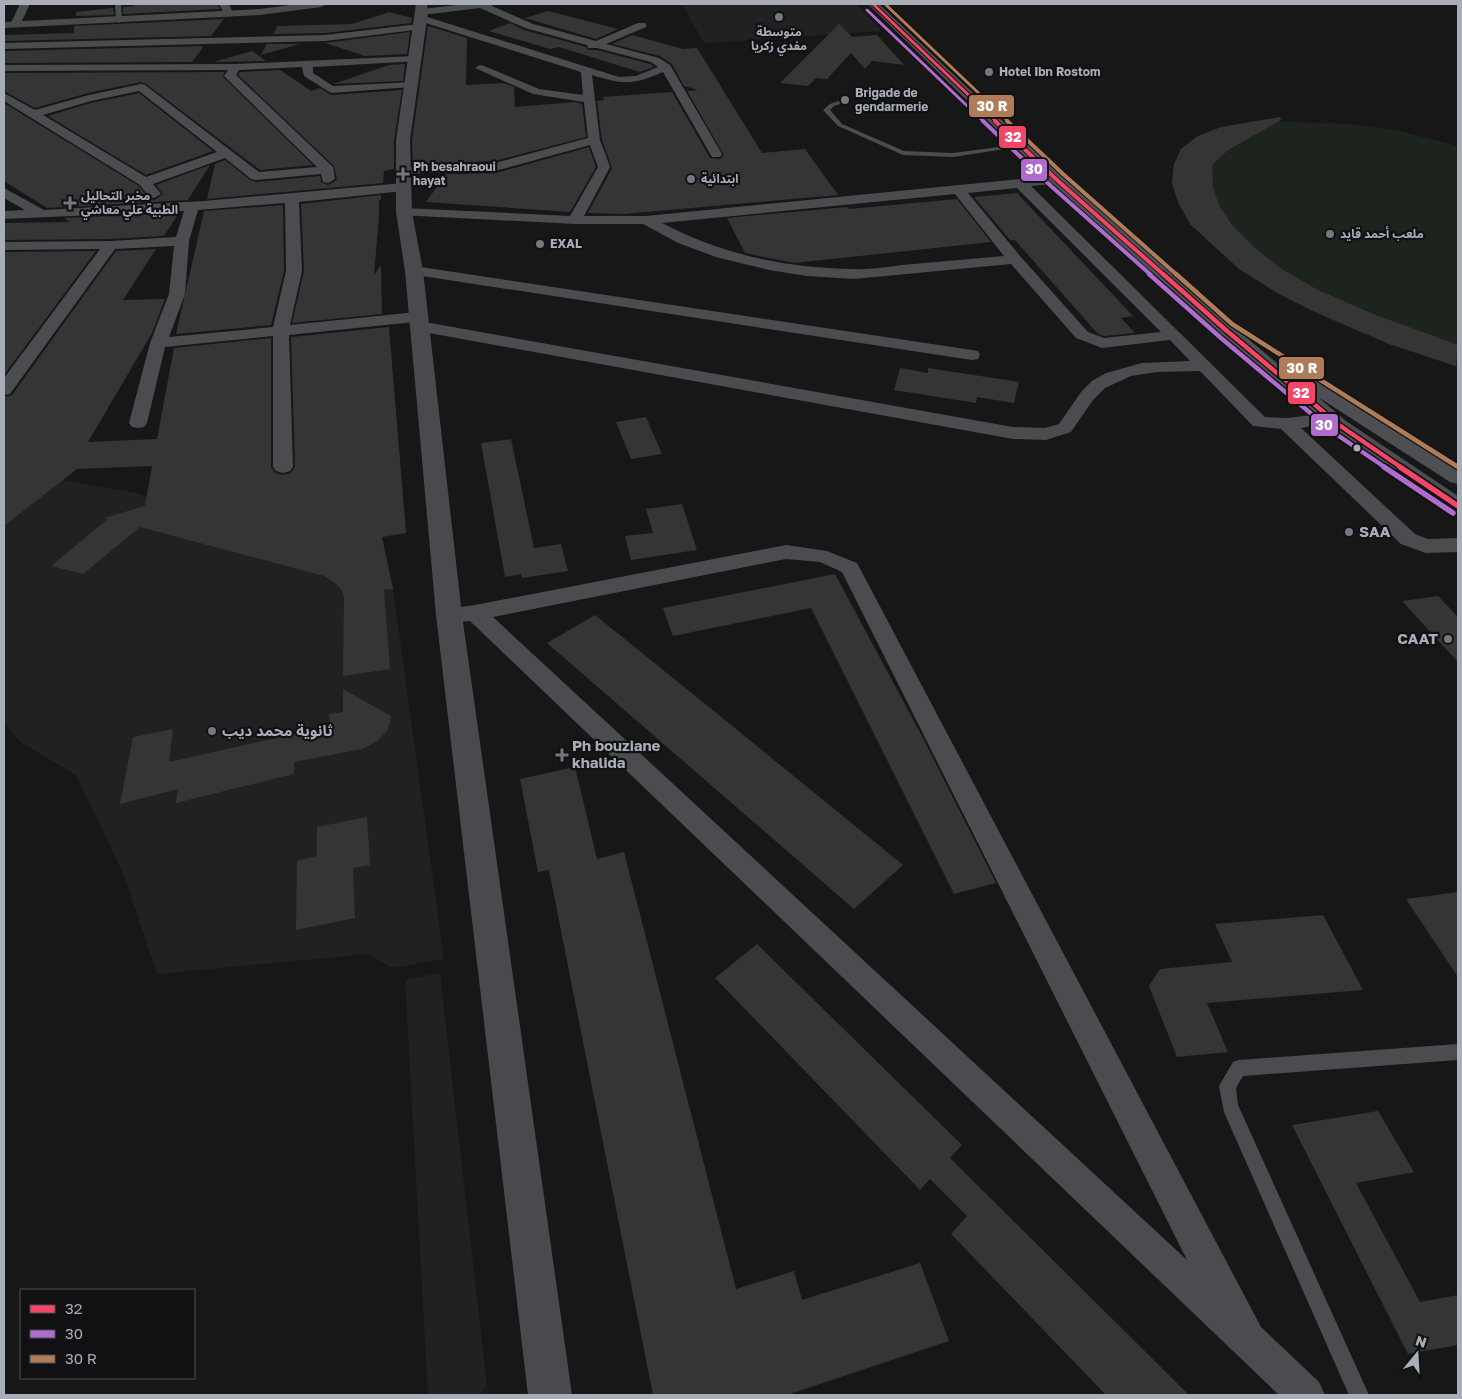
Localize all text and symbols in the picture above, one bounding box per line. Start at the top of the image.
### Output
marker: متوسطة مفدي زكريا [773,11,785,23]
place label: متوسطة مفدي زكريا [751,24,807,56]
place label: Hotel Ibn Rostom [999,64,1100,79]
marker: Hotel Ibn Rostom [983,66,995,78]
place label: Brigade de gendarmerie [855,85,928,114]
marker: Brigade de gendarmerie [839,94,851,106]
line badge: 30 R [968,94,1015,118]
text: 30 R [977,97,1008,114]
line badge: 32 [998,125,1027,149]
text: 32 [1004,128,1022,145]
line badge: 30 [1020,158,1048,182]
place label: Ph besahraoui hayat [413,159,496,188]
text: 30 [1025,160,1043,177]
marker: Ph besahraoui hayat [397,168,409,180]
place label: ابتدائية [701,171,739,186]
marker: ابتدائية [685,173,697,185]
place label: مخبر التحاليل الطبية علي معاشي [81,188,178,220]
marker: مخبر التحاليل الطبية علي معاشي [63,196,77,210]
place label: ملعب أحمد قايد [1340,226,1424,241]
marker: ملعب أحمد قايد [1324,228,1336,240]
place label: EXAL [550,236,582,251]
marker: EXAL [534,238,546,250]
line badge: 30 R [1278,356,1325,380]
text: 30 R [1287,359,1318,376]
line badge: 32 [1287,381,1316,405]
text: 32 [1292,384,1310,401]
line badge: 30 [1310,413,1339,437]
text: 30 [1315,416,1333,433]
unlabelled marker [1352,443,1362,453]
place label: SAA [1359,522,1391,540]
marker: SAA [1343,526,1355,538]
place label: CAAT [1397,629,1438,647]
marker: CAAT [1442,633,1454,645]
place label: ثانوية محمد ديب [222,721,333,740]
marker: ثانوية محمد ديب [206,725,218,737]
place label: Ph bouziane khalida [572,736,661,771]
marker: Ph bouziane khalida [556,749,568,761]
legend [20,1289,195,1379]
text: 32 [65,1299,82,1317]
text: 30 [65,1324,83,1342]
north arrow [1392,1329,1442,1379]
text: N [1413,1331,1429,1351]
text: 30 R [65,1349,97,1367]

